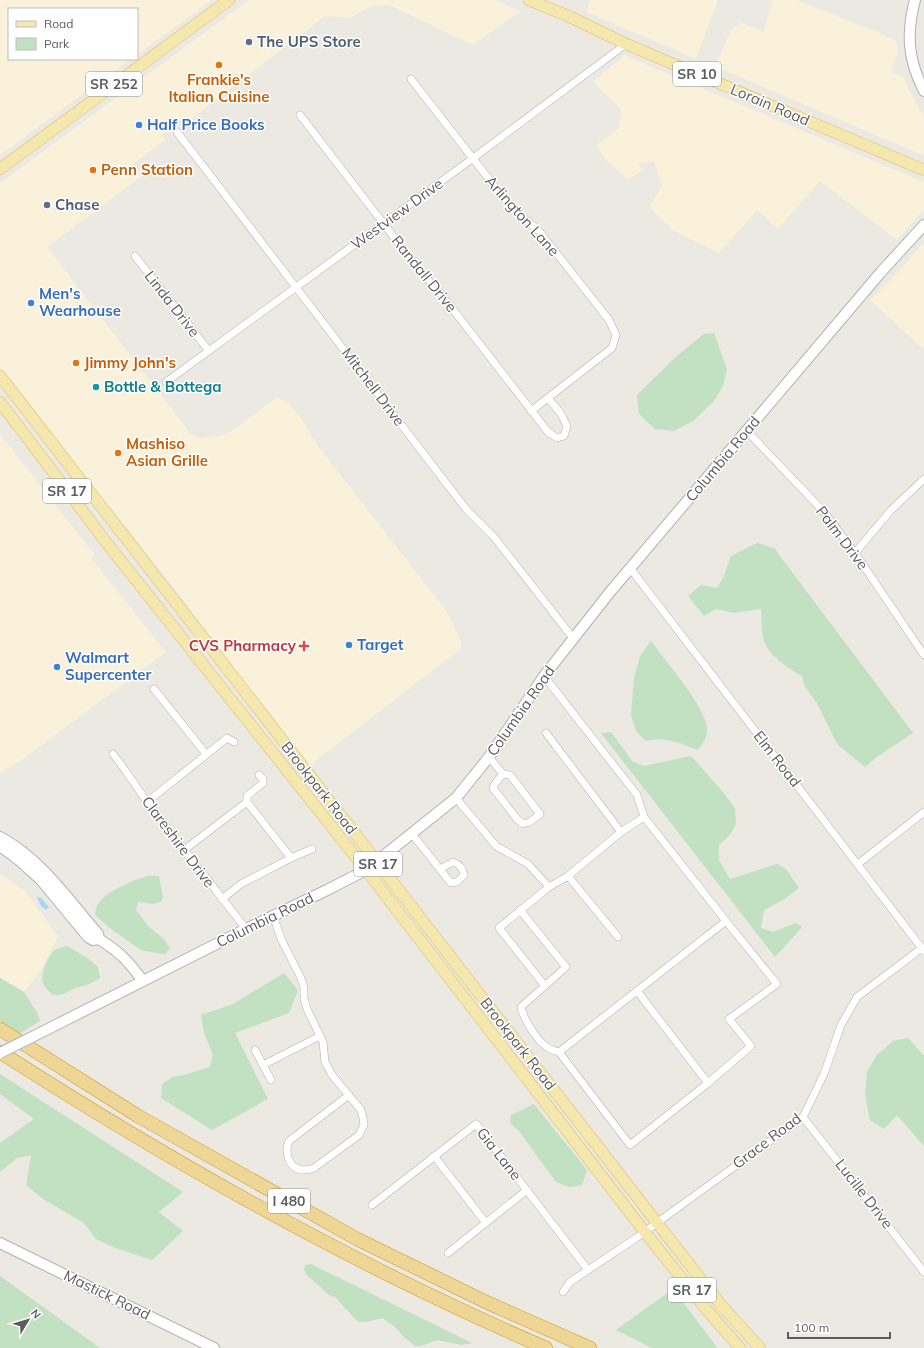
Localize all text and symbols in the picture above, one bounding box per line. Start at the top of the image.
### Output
legend [8,8,138,60]
text: Road [44,16,73,31]
place label: The UPS Store [257,32,361,51]
text: Park [44,36,70,51]
marker: The UPS Store [244,37,254,47]
marker: Frankie's Italian Cuisine [214,60,224,70]
road number: SR 10 [673,62,721,86]
place label: Frankie's Italian Cuisine [168,70,270,106]
road number: SR 252 [86,72,142,96]
street label: Lorain Road [728,79,813,130]
place label: Half Price Books [147,115,265,134]
marker: Half Price Books [134,120,144,130]
place label: Penn Station [101,160,193,179]
marker: Penn Station [88,165,98,175]
street label: Arlington Lane [481,171,564,260]
street label: Westview Drive [347,174,447,253]
place label: Chase [55,195,99,214]
marker: Chase [42,200,52,210]
street label: Randall Drive [388,231,461,316]
street label: Linda Drive [141,267,204,341]
place label: Men's Wearhouse [39,284,121,320]
marker: Men's Wearhouse [26,298,36,308]
street label: Mitchell Drive [338,344,409,430]
place label: Jimmy John's [84,353,176,372]
marker: Jimmy John's [71,358,81,368]
place label: Bottle & Bottega [104,377,222,396]
marker: Bottle & Bottega [91,382,101,392]
street label: Columbia Road [681,412,764,505]
place label: Mashiso Asian Grille [126,434,208,470]
marker: Mashiso Asian Grille [113,448,123,458]
road number: SR 17 [43,479,91,503]
street label: Palm Drive [812,502,873,573]
place label: Target [357,635,404,654]
place label: CVS Pharmacy [189,636,297,655]
marker: Target [344,640,354,650]
marker: CVS Pharmacy [299,641,309,651]
place label: Walmart Supercenter [65,648,151,684]
marker: Walmart Supercenter [52,662,62,672]
street label: Columbia Road [482,662,559,760]
street label: Elm Road [750,727,805,791]
street label: Brookpark Road [277,738,361,838]
street label: Clareshire Drive [138,792,219,891]
road number: SR 17 [354,852,402,876]
street label: Columbia Road [213,888,317,951]
street label: Brookpark Road [476,994,560,1094]
street label: Grace Road [728,1108,805,1173]
street label: Gia Lane [473,1124,526,1184]
street label: Lucille Drive [831,1155,897,1232]
road number: I 480 [268,1189,310,1213]
street label: Mastick Road [61,1265,154,1324]
road number: SR 17 [668,1278,716,1302]
north arrow [8,1300,48,1340]
text: N [28,1306,44,1321]
scale bar [788,1314,890,1340]
text: 100 m [794,1320,829,1335]

